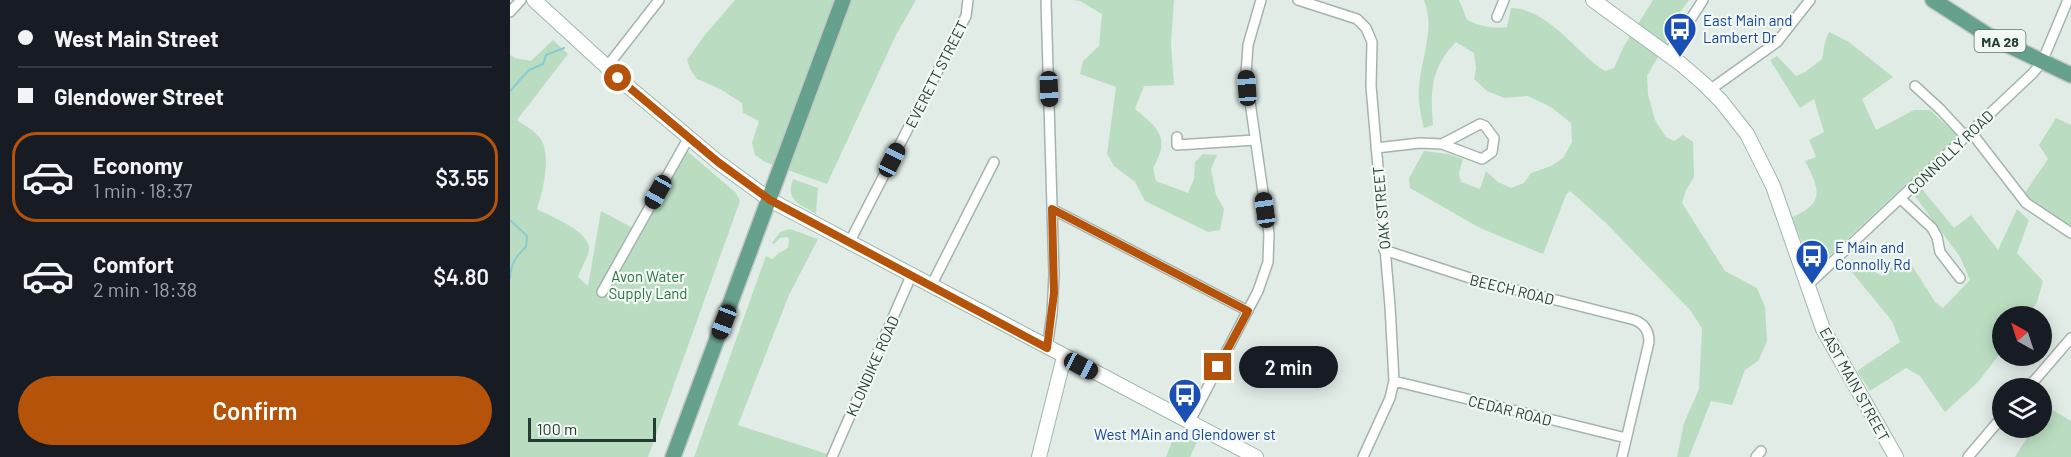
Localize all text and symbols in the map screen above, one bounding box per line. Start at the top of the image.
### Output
bus stop icon: East Main and Lambert Dr [1662,11,1698,58]
place label: East Main and Lambert Dr [1703,11,1793,46]
street label: EVERETT STREET [901,17,971,131]
text: West Main Street [54,25,219,51]
road number: MA 28 [1974,30,2026,52]
route start [604,64,631,91]
car [1237,69,1257,107]
car [1039,71,1059,107]
text: Glendower Street [54,83,224,109]
street label: CONNOLLY ROAD [1903,106,1997,198]
car [876,140,908,180]
icon: car [21,150,75,204]
text: Economy [93,152,183,178]
text: $3.55 [436,164,489,190]
street label: OAK STREET [1368,166,1394,250]
car [641,172,675,212]
text: 1 min · 18:37 [93,178,193,202]
car [1254,191,1276,229]
bus stop icon: E Main and Connolly Rd [1794,238,1830,285]
place label: E Main and Connolly Rd [1835,238,1911,273]
icon: car [21,249,75,303]
text: Comfort [93,251,174,277]
text: $4.80 [433,263,489,289]
park label: Avon Water Supply Land [608,267,688,302]
street label: BEECH ROAD [1468,270,1556,308]
text: 2 min · 18:38 [93,277,197,301]
car [709,302,739,342]
north arrow [1992,306,2052,366]
map controls [1992,306,2052,438]
street label: KLONDIKE ROAD [842,313,902,419]
street label: EAST MAIN STREET [1816,324,1894,444]
callout: 2 min [1239,346,1338,388]
car [1061,350,1101,382]
route end [1204,353,1231,380]
text: 2 min [1265,355,1312,379]
button: Confirm [18,376,492,445]
bus stop icon: West MAin and Glendower st [1167,377,1203,424]
button: layers [1992,378,2052,438]
street label: CEDAR ROAD [1466,391,1554,429]
scale bar [528,415,656,442]
text: 100 m [537,419,577,438]
place label: West MAin and Glendower st [1094,425,1276,443]

